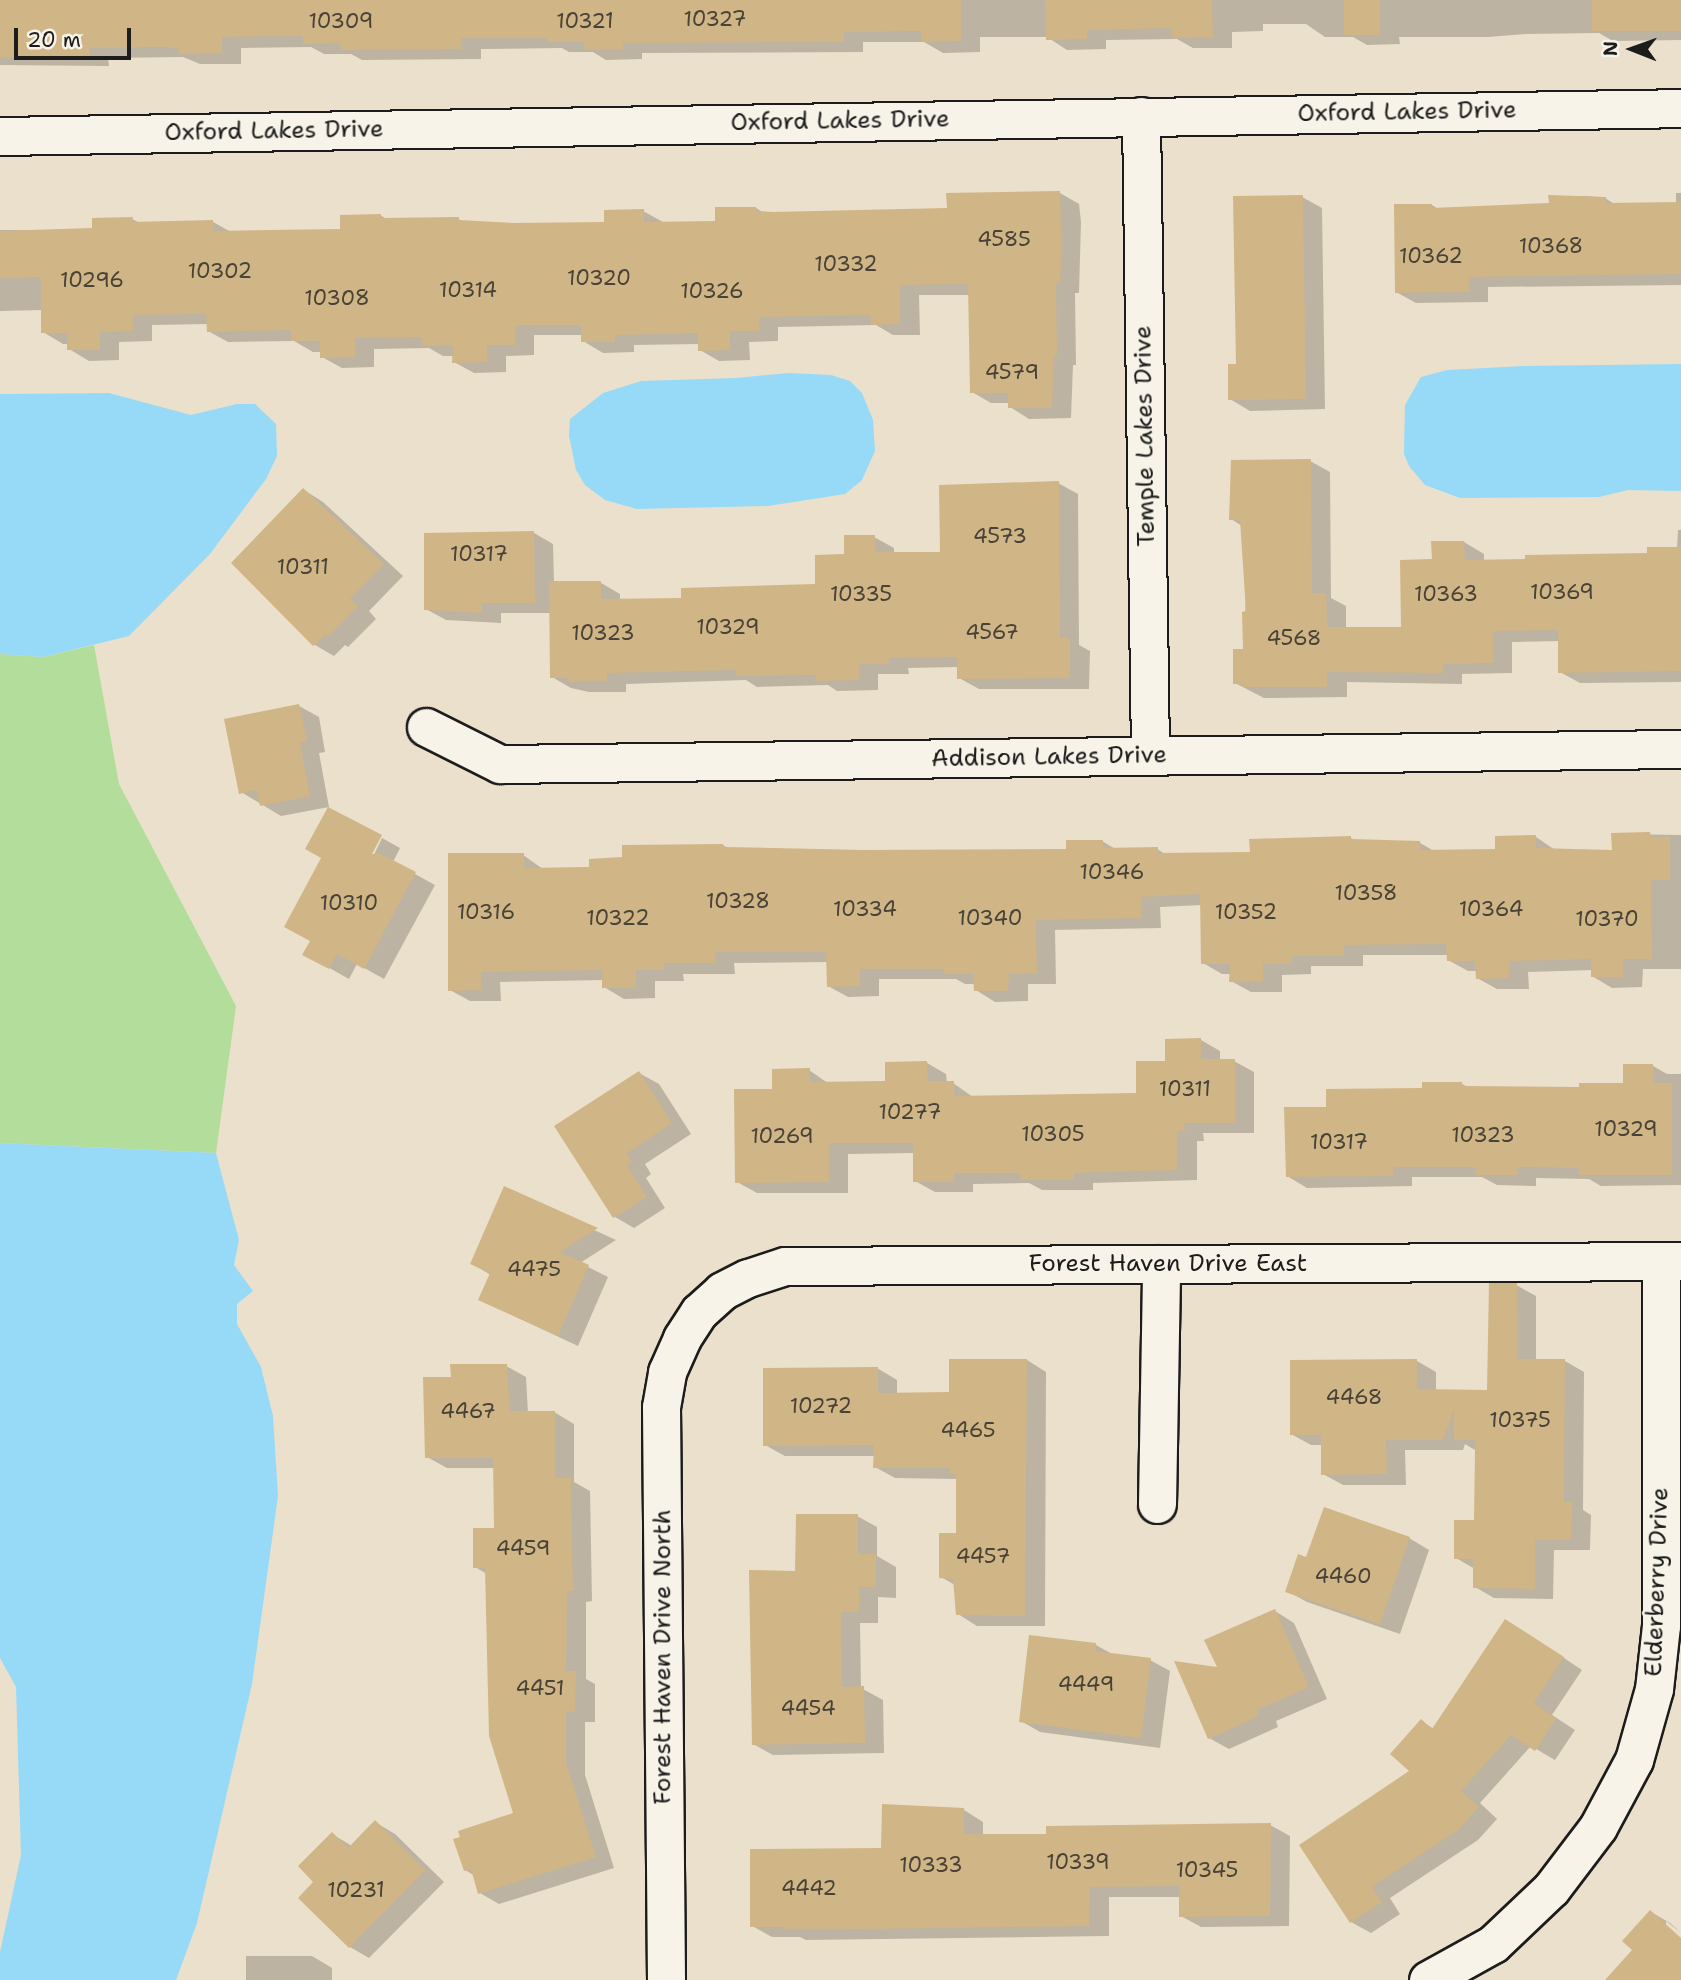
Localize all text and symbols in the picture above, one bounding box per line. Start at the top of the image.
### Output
house number: 10327 [683,6,747,32]
house number: 10309 [308,8,374,34]
house number: 10321 [556,8,614,34]
scale bar [18,14,135,58]
north arrow [1597,14,1667,84]
text: 20 m [27,26,81,54]
text: N [1598,41,1623,56]
street label: Oxford Lakes Drive [1297,96,1517,128]
street label: Oxford Lakes Drive [730,105,950,137]
street label: Oxford Lakes Drive [164,115,384,147]
house number: 4585 [977,226,1031,252]
house number: 10368 [1519,233,1583,259]
house number: 10362 [1399,243,1463,269]
house number: 10332 [814,251,878,277]
house number: 10302 [188,258,252,284]
house number: 10320 [567,265,631,291]
house number: 10296 [60,267,124,293]
house number: 10314 [439,277,497,303]
house number: 10326 [680,278,744,304]
house number: 10308 [304,285,370,311]
street label: Temple Lakes Drive [1129,325,1161,547]
house number: 4579 [985,359,1039,385]
house number: 4573 [973,523,1027,549]
house number: 10317 [450,541,508,567]
house number: 10311 [277,554,329,580]
house number: 10369 [1530,579,1594,605]
house number: 10335 [830,581,892,607]
house number: 10363 [1414,581,1478,607]
house number: 10329 [696,614,760,640]
house number: 4567 [965,619,1019,645]
house number: 10323 [571,620,635,646]
house number: 4568 [1266,625,1322,651]
street label: Addison Lakes Drive [931,741,1167,773]
house number: 10346 [1080,859,1144,885]
house number: 10358 [1334,880,1398,906]
house number: 10328 [706,888,770,914]
house number: 10310 [320,890,378,916]
house number: 10334 [833,896,897,922]
house number: 10364 [1459,896,1523,922]
house number: 10316 [457,899,515,925]
house number: 10352 [1215,899,1277,925]
house number: 10322 [586,905,650,931]
house number: 10340 [957,905,1023,931]
house number: 10370 [1575,906,1639,932]
house number: 10311 [1159,1076,1211,1102]
house number: 10277 [878,1099,942,1125]
house number: 10329 [1594,1116,1658,1142]
house number: 10305 [1021,1121,1085,1147]
house number: 10323 [1451,1122,1515,1148]
house number: 10269 [750,1123,814,1149]
house number: 10317 [1310,1129,1368,1155]
street label: Forest Haven Drive East [1029,1250,1307,1278]
house number: 4475 [507,1256,561,1282]
house number: 4468 [1326,1384,1382,1410]
house number: 10272 [790,1393,852,1419]
house number: 4467 [440,1398,496,1424]
house number: 10375 [1489,1407,1551,1433]
house number: 4465 [940,1417,996,1443]
street label: Elderberry Drive [1639,1487,1675,1677]
street label: Forest Haven Drive North [649,1509,677,1805]
house number: 4459 [496,1535,550,1561]
house number: 4457 [956,1543,1010,1569]
house number: 4460 [1314,1563,1372,1589]
house number: 4449 [1058,1671,1114,1697]
house number: 4451 [516,1675,564,1701]
house number: 4454 [780,1695,836,1721]
house number: 10339 [1046,1849,1110,1875]
house number: 10333 [899,1852,963,1878]
house number: 10345 [1176,1857,1238,1883]
house number: 4442 [781,1875,837,1901]
house number: 10231 [327,1877,385,1903]

